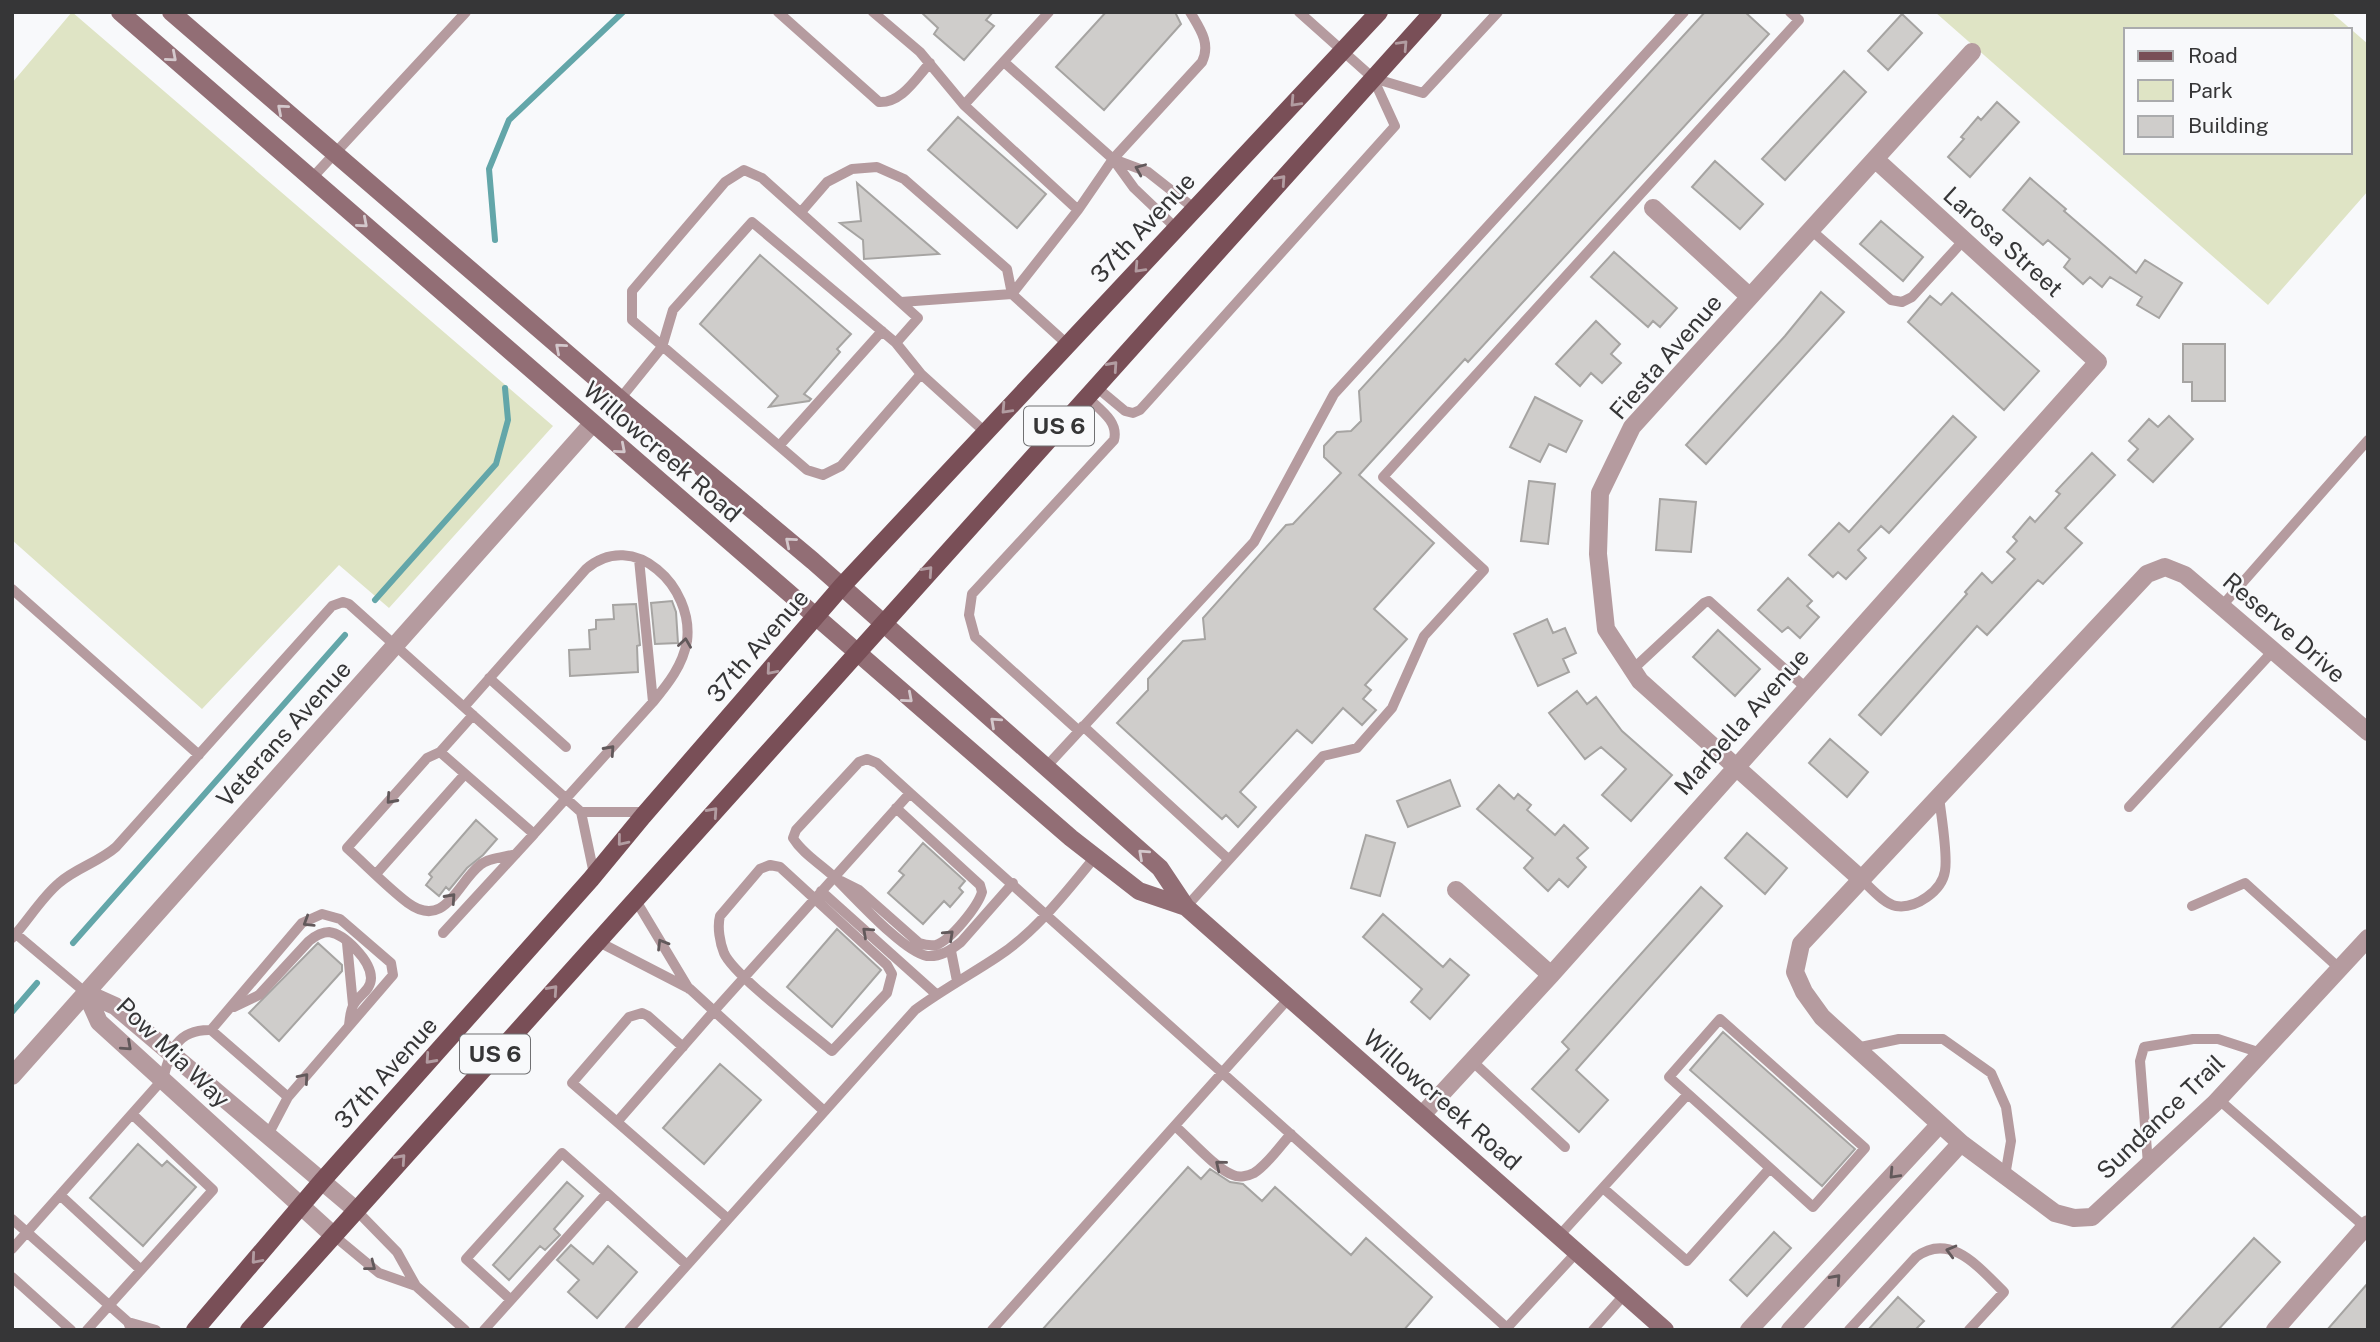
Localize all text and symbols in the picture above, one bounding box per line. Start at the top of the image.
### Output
legend [2124,28,2352,154]
one-way arrow [1394,40,1407,53]
text: Road [2188,43,2238,68]
one-way arrow [164,49,177,61]
text: Park [2188,78,2233,103]
one-way arrow [1291,94,1304,107]
one-way arrow [277,105,290,117]
text: Building [2188,113,2269,138]
one-way arrow [1135,163,1147,177]
street label: 37th Avenue [1084,166,1200,288]
one-way arrow [1272,175,1285,188]
street label: Larosa Street [1938,180,2069,302]
one-way arrow [355,214,368,227]
one-way arrow [1135,259,1148,272]
street label: Fiesta Avenue [1603,288,1727,425]
one-way arrow [555,344,568,356]
one-way arrow [1105,361,1117,374]
street label: Willowcreek Road [578,375,747,527]
one-way arrow [1002,401,1014,414]
road number: US 6 [1024,406,1094,446]
one-way arrow [613,441,626,453]
one-way arrow [785,538,798,550]
street label: Reserve Drive [2218,566,2352,688]
one-way arrow [920,567,932,580]
street label: 37th Avenue [701,583,814,708]
one-way arrow [677,637,692,649]
street label: Marbella Avenue [1668,642,1814,800]
street label: Veterans Avenue [210,654,356,812]
one-way arrow [767,662,779,675]
one-way arrow [899,690,912,702]
one-way arrow [990,718,1003,730]
one-way arrow [601,746,614,759]
one-way arrow [387,790,399,803]
one-way arrow [705,807,717,820]
one-way arrow [617,834,630,846]
one-way arrow [1139,850,1152,862]
one-way arrow [443,893,456,906]
one-way arrow [302,914,315,927]
one-way arrow [862,928,875,941]
one-way arrow [941,931,954,943]
one-way arrow [658,939,671,952]
one-way arrow [545,985,557,998]
street label: Pow Mia Way [111,991,236,1113]
street label: 37th Avenue [328,1011,443,1134]
street label: Willowcreek Road [1358,1023,1527,1175]
road number: US 6 [460,1035,530,1074]
one-way arrow [119,1038,132,1051]
street label: Sundance Trail [2091,1048,2230,1184]
one-way arrow [426,1051,439,1064]
one-way arrow [296,1073,308,1086]
one-way arrow [393,1154,405,1167]
one-way arrow [1215,1161,1227,1174]
one-way arrow [1890,1166,1902,1179]
one-way arrow [1946,1245,1958,1259]
one-way arrow [252,1251,264,1264]
one-way arrow [364,1257,376,1270]
one-way arrow [1828,1274,1841,1287]

